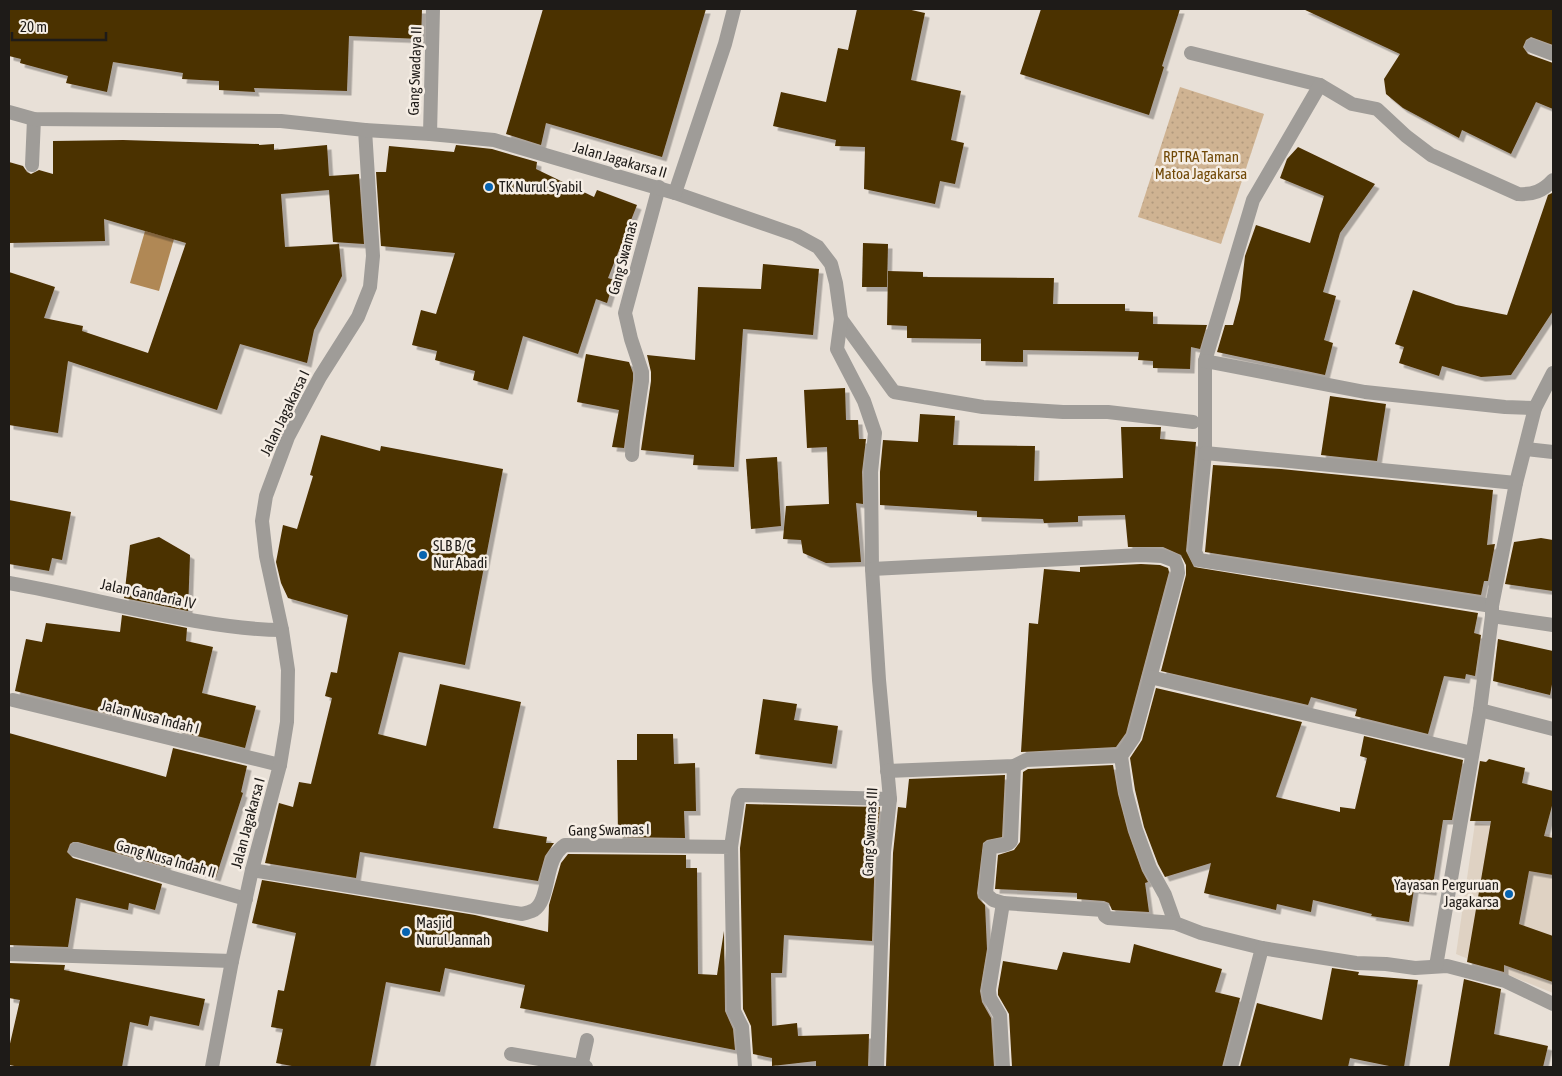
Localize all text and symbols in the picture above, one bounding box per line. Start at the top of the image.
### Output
scale bar [12,10,106,42]
text: 20 m [20,18,47,35]
street label: Gang Swadaya II [404,26,425,116]
street label: Jalan Jagakarsa II [571,138,669,181]
park label: RPTRA Taman Matoa Jagakarsa [1155,148,1247,182]
place label: TK Nurul Syabil [499,178,583,195]
marker: TK Nurul Syabil [483,181,495,193]
street label: Gang Swamas [605,219,641,297]
street label: Jalan Jagakarsa I [257,367,313,458]
place label: SLB B/C Nur Abadi [433,537,488,571]
marker: SLB B/C Nur Abadi [417,549,429,561]
street label: Jalan Gandaria IV [99,575,198,612]
street label: Jalan Nusa Indah I [99,696,201,737]
street label: Jalan Jagakarsa I [227,776,268,870]
street label: Gang Swamas III [859,787,880,877]
street label: Gang Swamas I [568,820,650,839]
street label: Gang Nusa Indah II [114,836,218,881]
place label: Yayasan Perguruan Jagakarsa [1394,876,1499,910]
marker: Yayasan Perguruan Jagakarsa [1503,888,1515,900]
place label: Masjid Nurul Jannah [416,914,490,948]
marker: Masjid Nurul Jannah [400,926,412,938]

